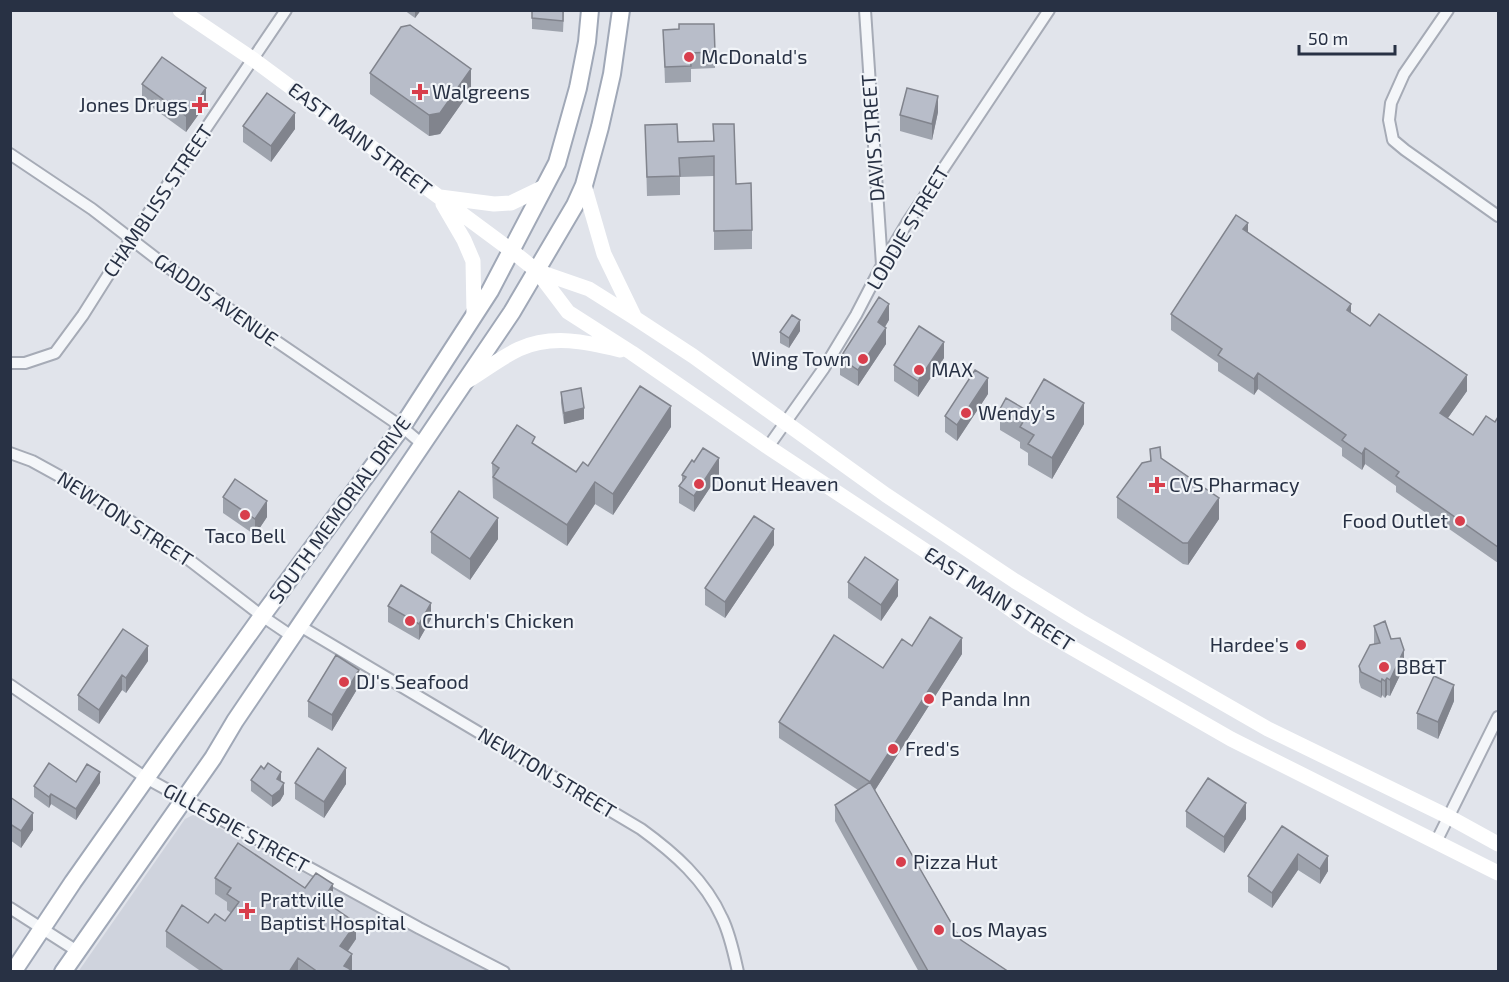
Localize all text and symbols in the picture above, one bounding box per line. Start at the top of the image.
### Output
scale bar [1299,18,1395,56]
text: 50 m [1308,27,1348,49]
place label: McDonald's [701,44,807,68]
marker: McDonald's [682,50,696,64]
street label: DAVIS STREET [856,73,888,202]
street label: EAST MAIN STREET [284,76,437,200]
place label: Walgreens [432,79,530,103]
marker: Walgreens [413,85,427,99]
place label: Jones Drugs [79,92,188,116]
marker: Jones Drugs [193,98,207,112]
street label: CHAMBLISS STREET [97,119,217,281]
street label: LODDIE STREET [861,161,954,294]
street label: GADDIS AVENUE [150,248,283,351]
place label: Wing Town [752,346,851,370]
marker: Wing Town [856,352,870,366]
place label: MAX [931,357,973,381]
marker: MAX [912,363,926,377]
place label: Wendy's [978,400,1055,424]
marker: Wendy's [959,406,973,420]
street label: SOUTH MEMORIAL DRIVE [263,411,415,608]
street label: NEWTON STREET [53,465,198,571]
place label: Donut Heaven [711,471,839,495]
place label: CVS Pharmacy [1169,472,1300,496]
marker: Donut Heaven [692,477,706,491]
marker: CVS Pharmacy [1150,478,1164,492]
marker: Taco Bell [238,508,252,522]
place label: Food Outlet [1342,508,1448,532]
marker: Food Outlet [1453,514,1467,528]
place label: Taco Bell [204,523,286,547]
street label: EAST MAIN STREET [920,541,1079,656]
place label: Church's Chicken [422,608,574,632]
marker: Church's Chicken [403,614,417,628]
place label: Hardee's [1210,632,1289,656]
marker: Hardee's [1294,638,1308,652]
place label: BB&T [1396,654,1447,678]
marker: BB&T [1377,660,1391,674]
place label: DJ's Seafood [356,669,469,693]
marker: DJ's Seafood [337,675,351,689]
place label: Panda Inn [941,686,1031,710]
marker: Panda Inn [922,692,936,706]
street label: NEWTON STREET [474,721,621,823]
place label: Fred's [905,736,960,760]
marker: Fred's [886,742,900,756]
street label: GILLESPIE STREET [160,777,314,877]
place label: Pizza Hut [913,849,998,873]
marker: Pizza Hut [894,855,908,869]
place label: Prattville Baptist Hospital [260,887,406,934]
marker: Prattville Baptist Hospital [238,902,256,920]
place label: Los Mayas [951,917,1047,941]
marker: Los Mayas [932,923,946,937]

